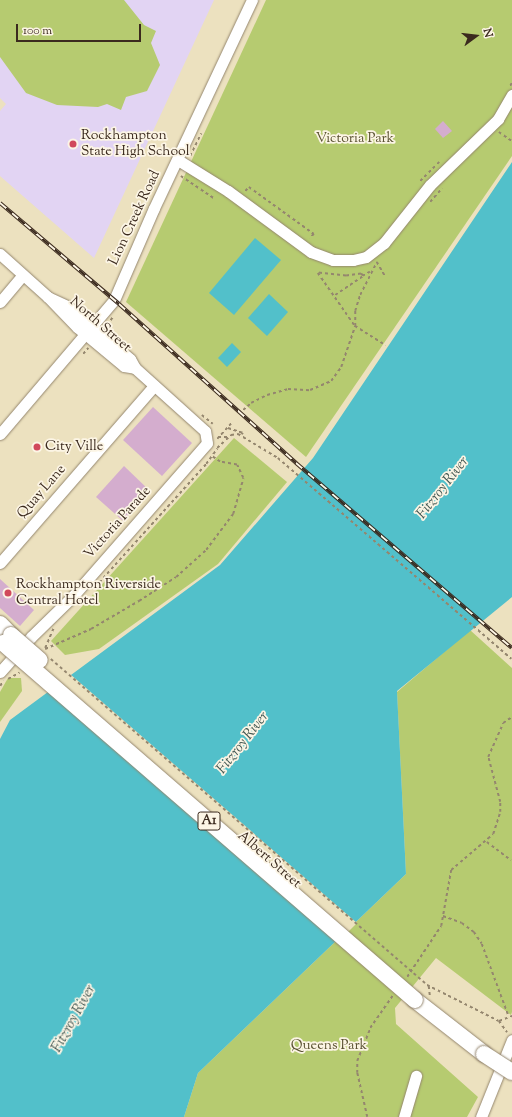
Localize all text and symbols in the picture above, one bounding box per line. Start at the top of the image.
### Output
scale bar [18,16,143,42]
north arrow [456,16,496,56]
text: 100 m [23,22,52,40]
text: N [479,27,496,39]
place label: Rockhampton State High School [81,128,190,160]
park label: Victoria Park [316,131,394,147]
marker: Rockhampton State High School [68,139,78,149]
street label: Lion Creek Road [106,168,164,268]
street label: North Street [66,294,134,356]
place label: City Ville [45,439,103,455]
marker: City Ville [32,442,42,452]
water label: Fitzroy River [413,453,473,523]
street label: Quay Lane [14,462,70,522]
street label: Victoria Parade [81,483,155,563]
place label: Rockhampton Riverside Central Hotel [16,577,161,610]
marker: Rockhampton Riverside Central Hotel [3,588,13,598]
water label: Fitzroy River [213,708,273,778]
road number: A1 [197,810,221,832]
street label: Albert Street [234,828,304,892]
water label: Fitzroy River [48,982,100,1056]
park label: Queens Park [291,1038,367,1054]

